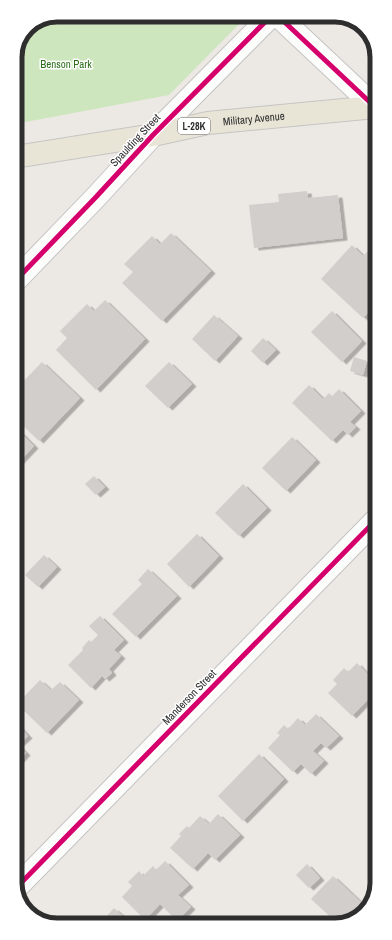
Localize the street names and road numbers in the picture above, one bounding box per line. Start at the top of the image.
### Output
street label: Military Avenue [222,109,285,129]
street label: Spaulding Street [107,110,163,169]
road number: L-28K [178,118,210,134]
street label: Manderson Street [159,666,219,728]

